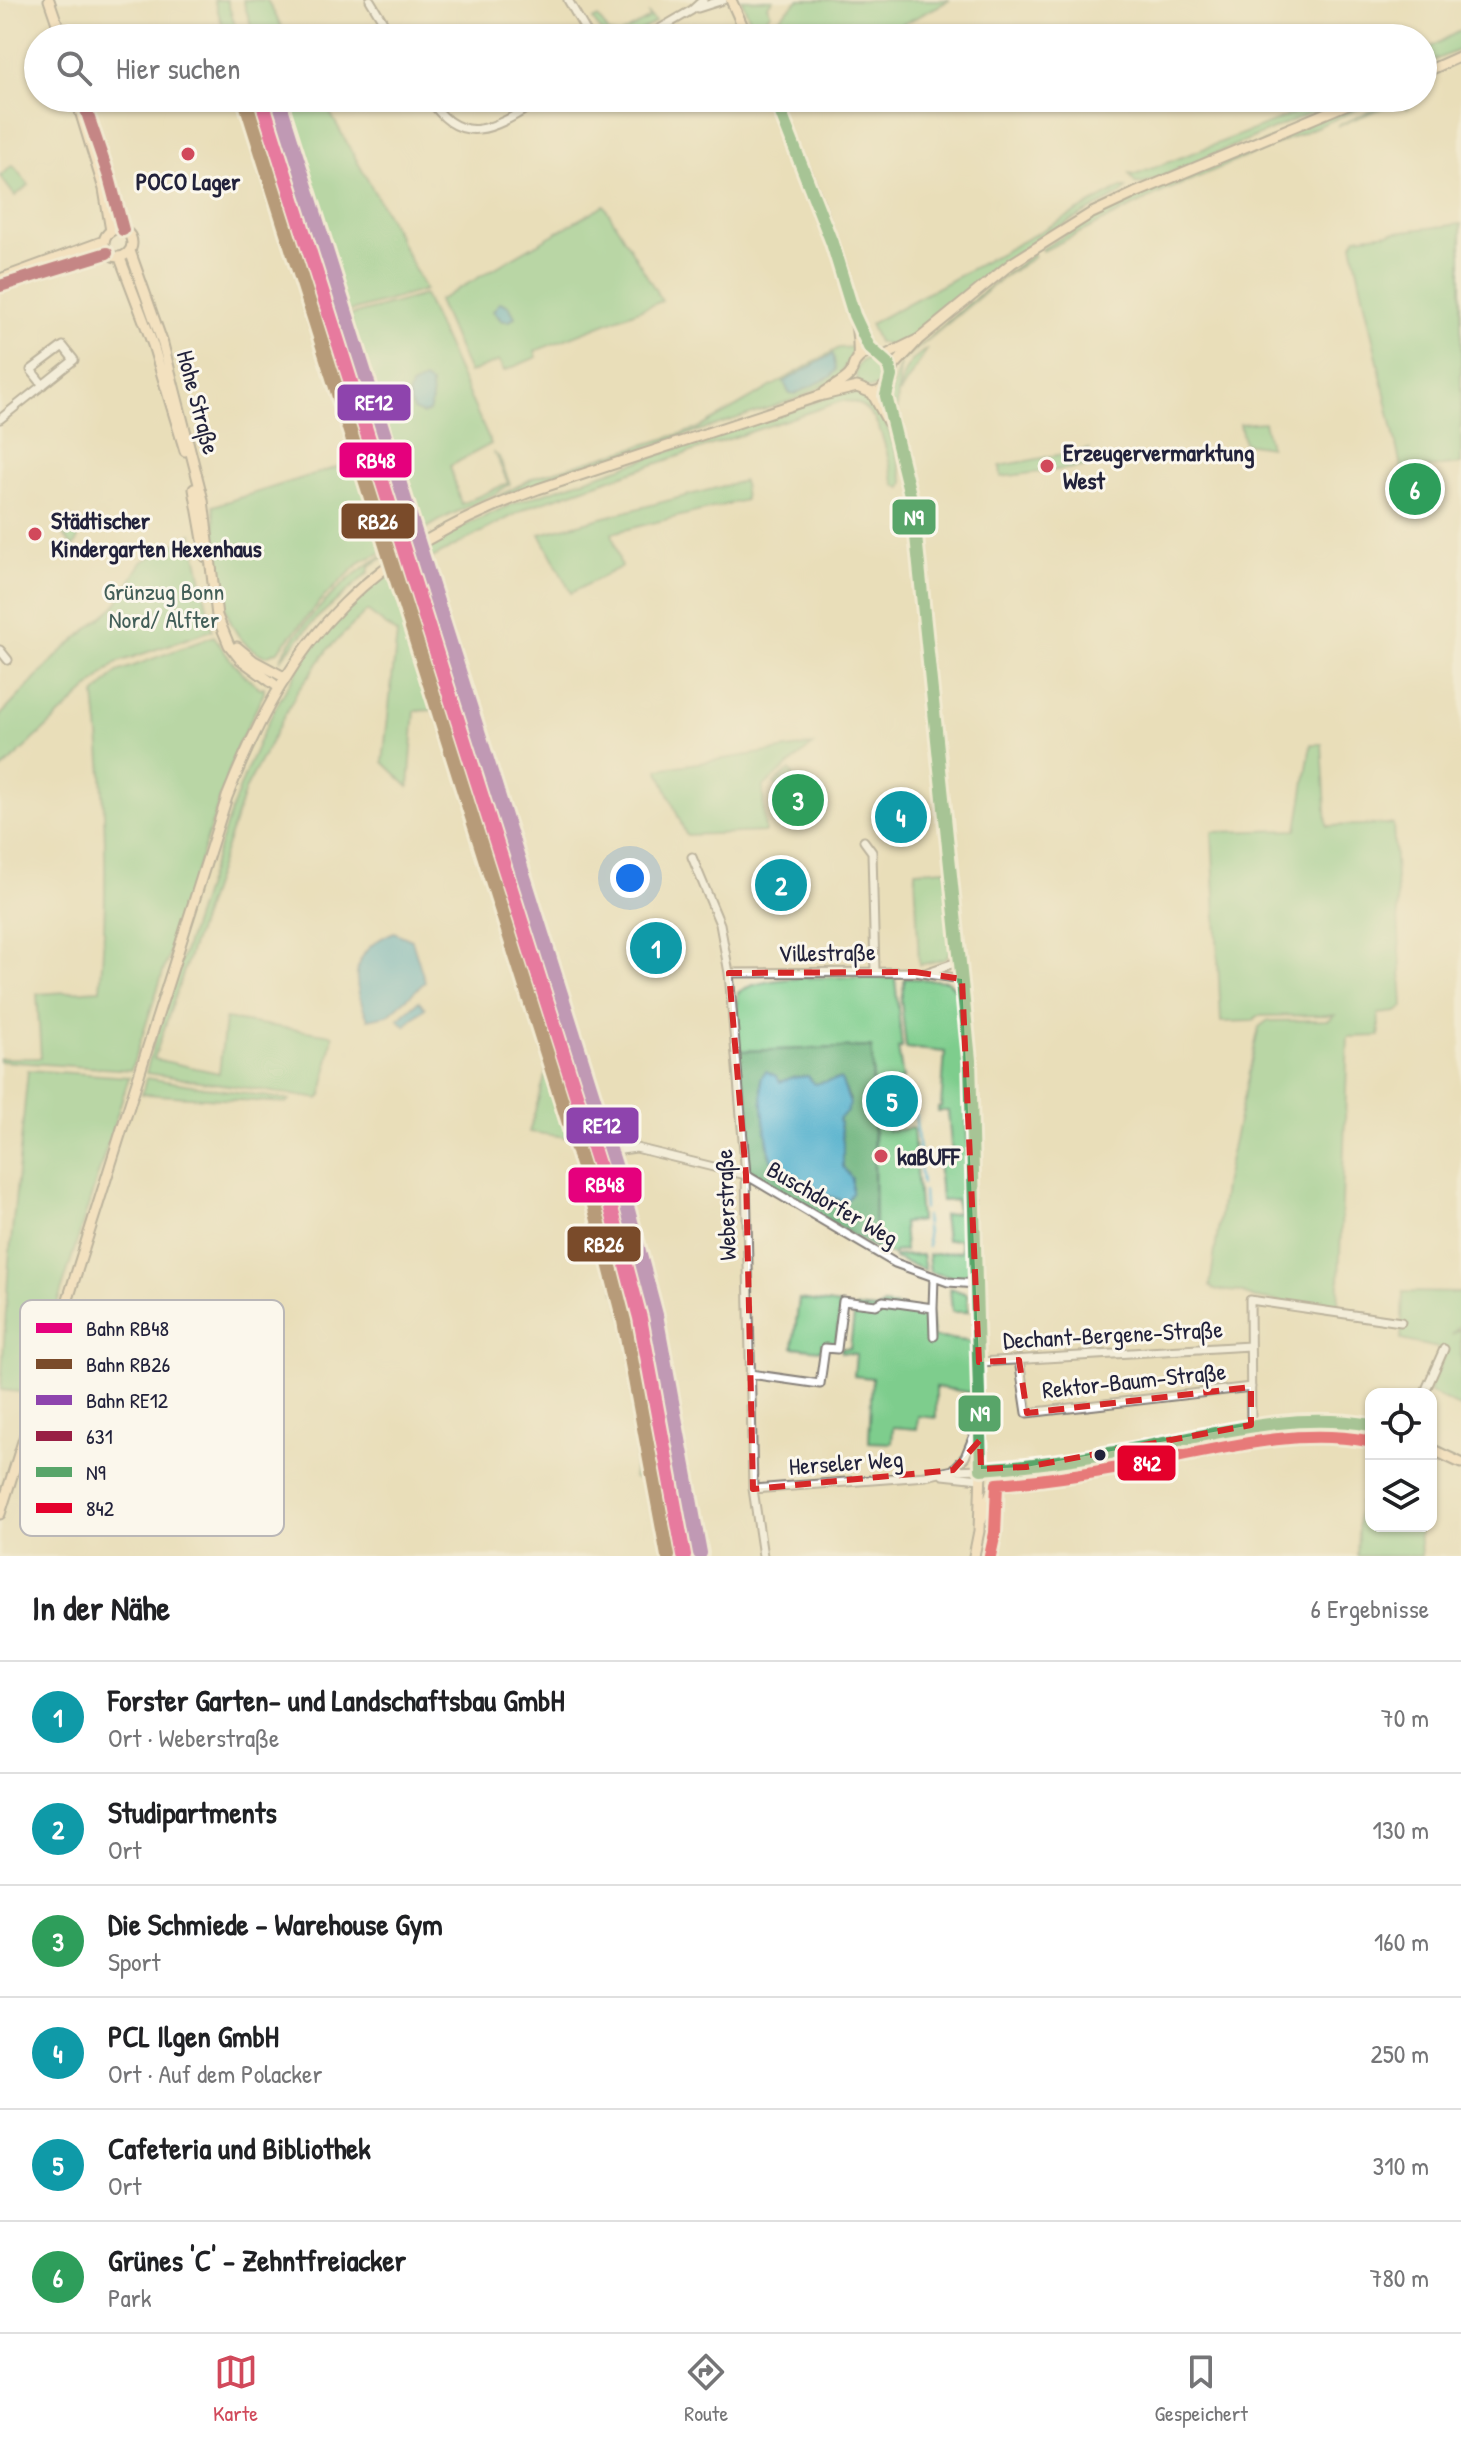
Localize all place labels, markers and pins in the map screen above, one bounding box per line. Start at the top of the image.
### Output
marker: POCO Lager [179,145,197,163]
place label: POCO Lager [136,165,241,198]
place label: Erzeugervermarktung West [1063,436,1255,496]
marker: Erzeugervermarktung West [1038,457,1056,475]
pin: 6 [1389,459,1441,519]
place label: Städtischer Kindergarten Hexenhaus [51,504,262,565]
marker: Städtischer Kindergarten Hexenhaus [26,525,44,543]
pin: 3 [772,770,824,830]
pin: 4 [875,787,927,847]
pin: 2 [755,855,807,915]
pin: 1 [630,918,682,978]
pin: 5 [866,1071,918,1131]
place label: kaBUFF [897,1140,961,1172]
marker: kaBUFF [872,1147,890,1165]
unlabelled marker [1092,1447,1108,1463]

